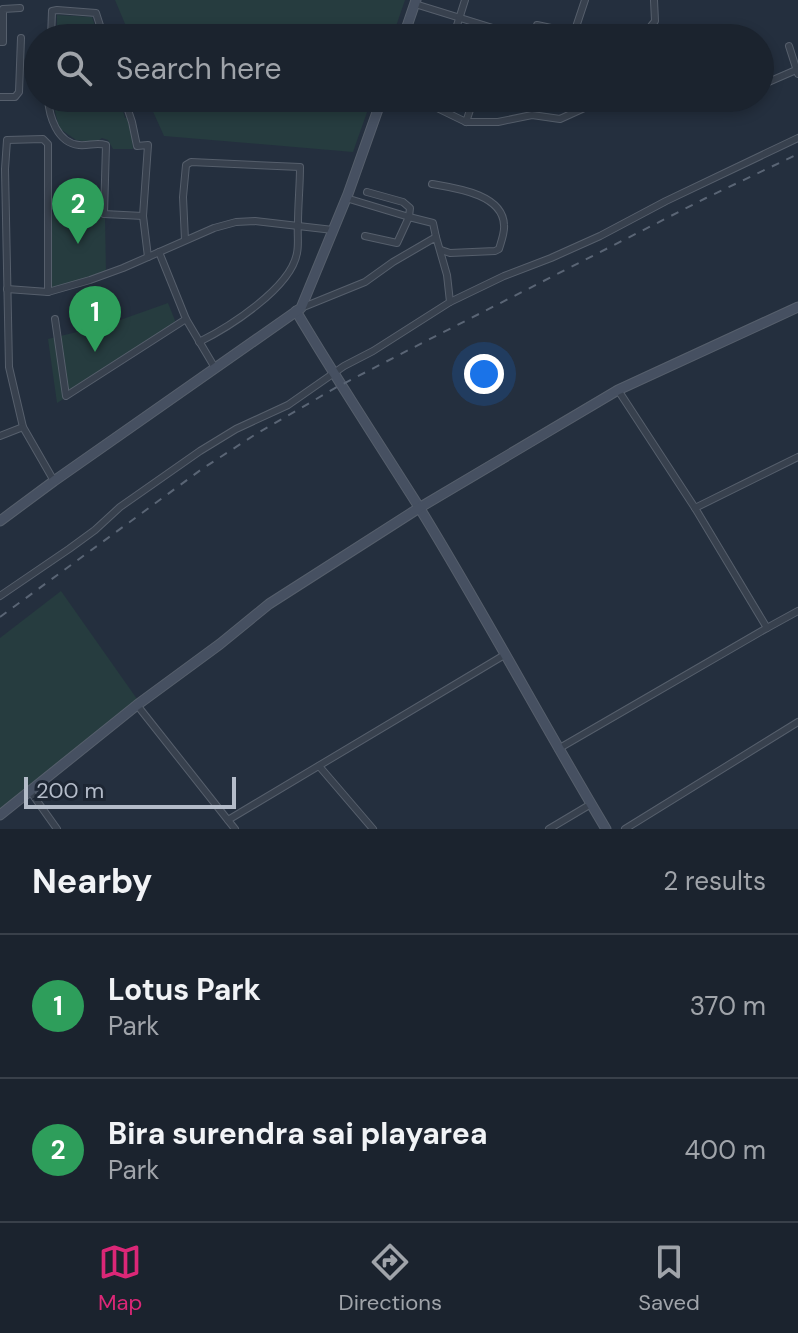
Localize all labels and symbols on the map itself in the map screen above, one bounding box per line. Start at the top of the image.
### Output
pin: 2 [52,178,104,244]
pin: 1 [69,286,121,352]
your location [464,354,504,394]
scale bar [24,773,236,809]

